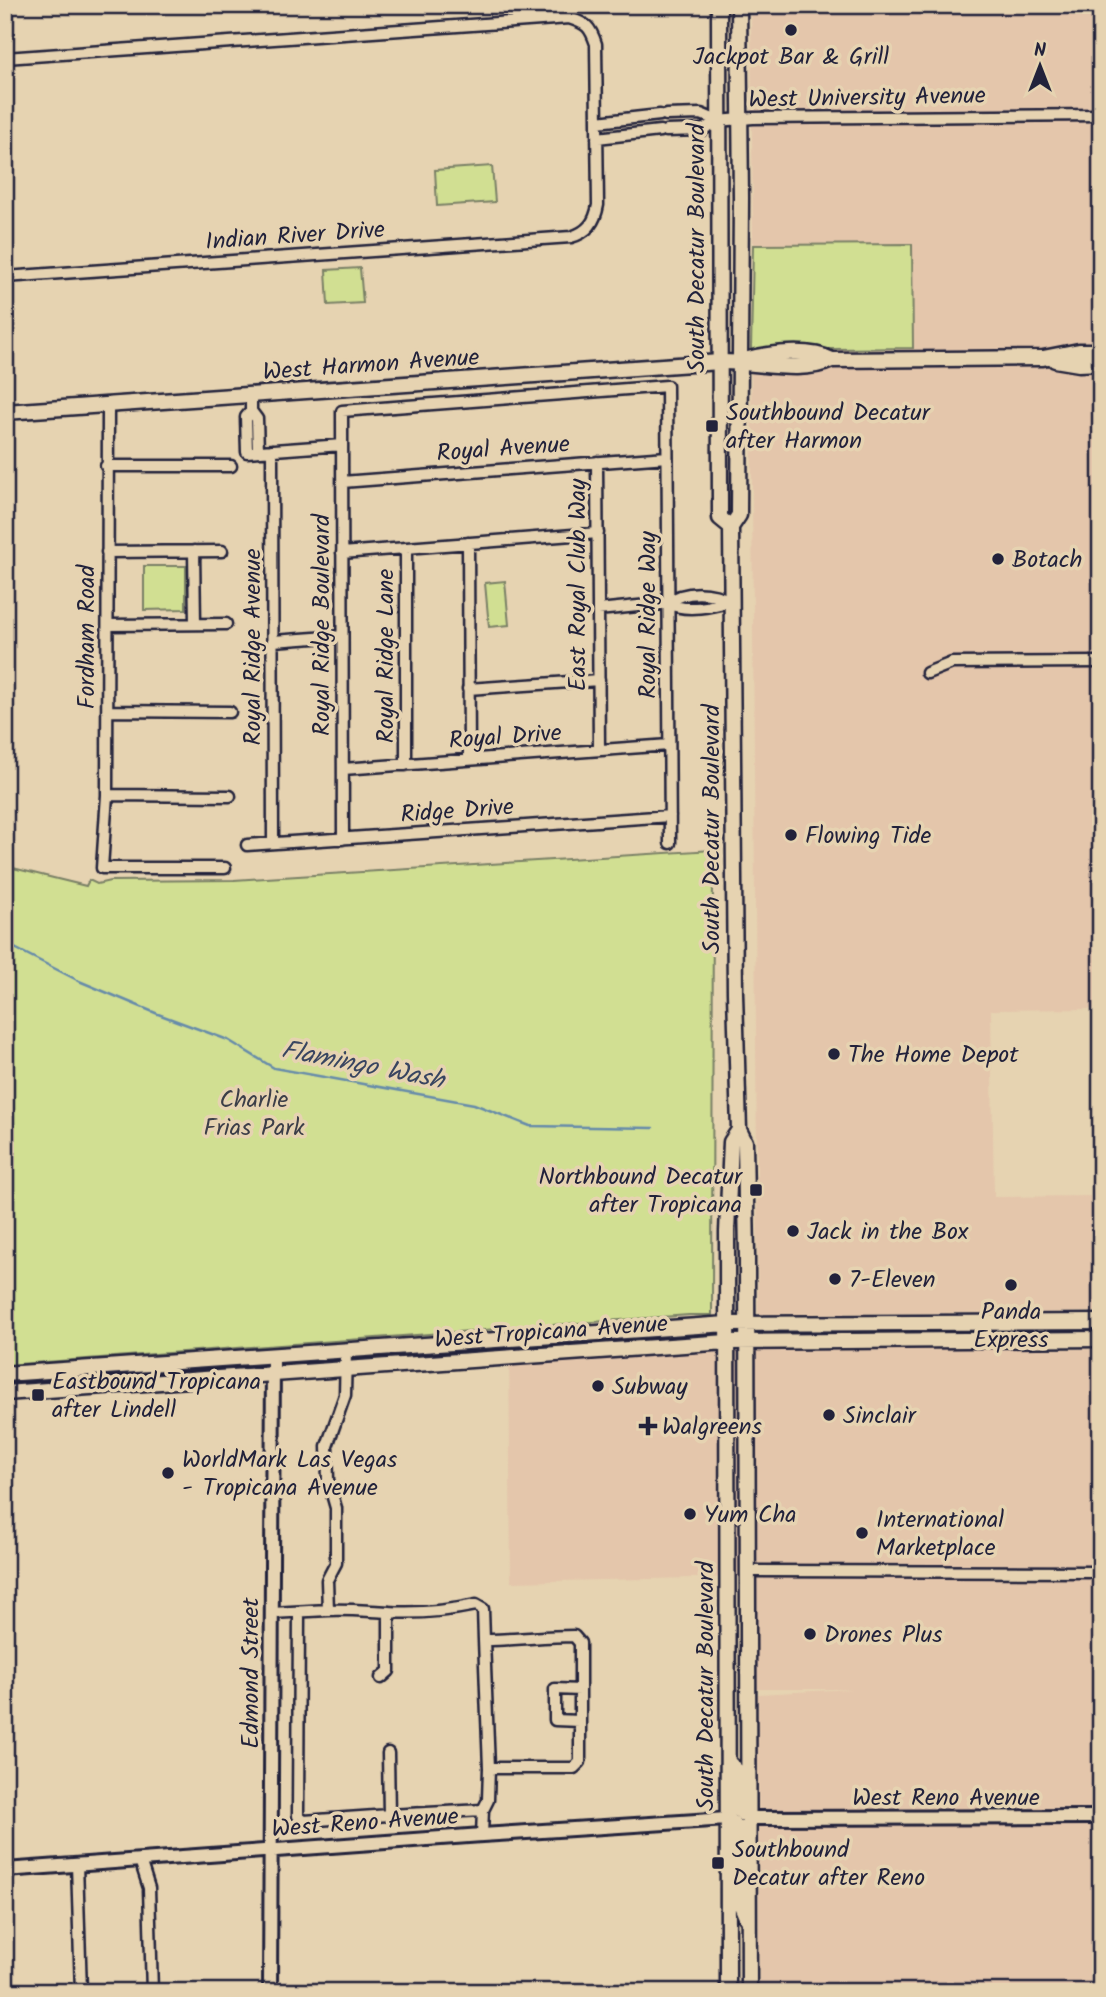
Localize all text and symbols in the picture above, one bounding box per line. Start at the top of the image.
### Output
marker: Jackpot Bar & Grill [783,22,799,38]
north arrow [1004,32,1074,102]
text: N [1034,36,1046,66]
place label: Jackpot Bar & Grill [693,38,889,77]
street label: West University Avenue [748,77,986,120]
street label: South Decatur Boulevard [678,122,717,373]
street label: Indian River Drive [204,211,386,262]
street label: West Harmon Avenue [261,338,481,393]
place label: Southbound Decatur after Harmon [726,394,932,461]
marker: Southbound Decatur after Harmon [704,418,720,434]
street label: Royal Avenue [435,425,571,474]
street label: East Royal Club Way [559,478,598,691]
street label: Royal Ridge Boulevard [303,513,342,736]
street label: Royal Ridge Way [629,530,668,699]
place label: Botach [1012,541,1082,580]
street label: Royal Ridge Avenue [234,548,273,746]
marker: Botach [990,551,1006,567]
street label: Fordham Road [68,564,107,709]
street label: Royal Ridge Lane [367,569,406,743]
street label: South Decatur Boulevard [693,703,732,954]
street label: Royal Drive [447,714,563,761]
street label: Ridge Drive [399,788,515,835]
place label: Flowing Tide [805,817,932,856]
marker: Flowing Tide [783,827,799,843]
water label: Flamingo Wash [278,1030,450,1103]
place label: The Home Depot [848,1036,1019,1075]
marker: The Home Depot [826,1046,842,1062]
park label: Charlie Frias Park [204,1081,305,1148]
place label: Northbound Decatur after Tropicana [538,1158,744,1225]
marker: Northbound Decatur after Tropicana [748,1182,764,1198]
place label: Jack in the Box [807,1213,969,1252]
marker: Jack in the Box [785,1223,801,1239]
place label: 7-Eleven [849,1261,936,1300]
marker: 7-Eleven [827,1271,843,1287]
marker: Panda Express [1003,1277,1019,1293]
place label: Panda Express [974,1293,1048,1360]
street label: West Tropicana Avenue [433,1305,669,1360]
place label: Eastbound Tropicana after Lindell [52,1363,261,1430]
place label: Subway [612,1368,688,1407]
marker: Subway [590,1378,606,1394]
marker: Eastbound Tropicana after Lindell [30,1387,46,1403]
place label: Sinclair [843,1397,918,1436]
marker: Sinclair [821,1407,837,1423]
place label: Walgreens [662,1408,762,1447]
marker: Walgreens [640,1418,656,1434]
place label: WorldMark Las Vegas - Tropicana Avenue [182,1441,397,1508]
marker: WorldMark Las Vegas - Tropicana Avenue [160,1465,176,1481]
place label: Yum Cha [704,1496,797,1535]
place label: International Marketplace [876,1501,1004,1568]
marker: Yum Cha [682,1506,698,1522]
marker: International Marketplace [854,1525,870,1541]
street label: South Decatur Boulevard [687,1560,726,1811]
street label: Edmond Street [232,1597,271,1749]
place label: Drones Plus [824,1616,942,1655]
marker: Drones Plus [802,1626,818,1642]
street label: West Reno Avenue [852,1779,1040,1818]
street label: West Reno Avenue [270,1797,460,1849]
place label: Southbound Decatur after Reno [732,1831,925,1898]
marker: Southbound Decatur after Reno [710,1855,726,1871]

